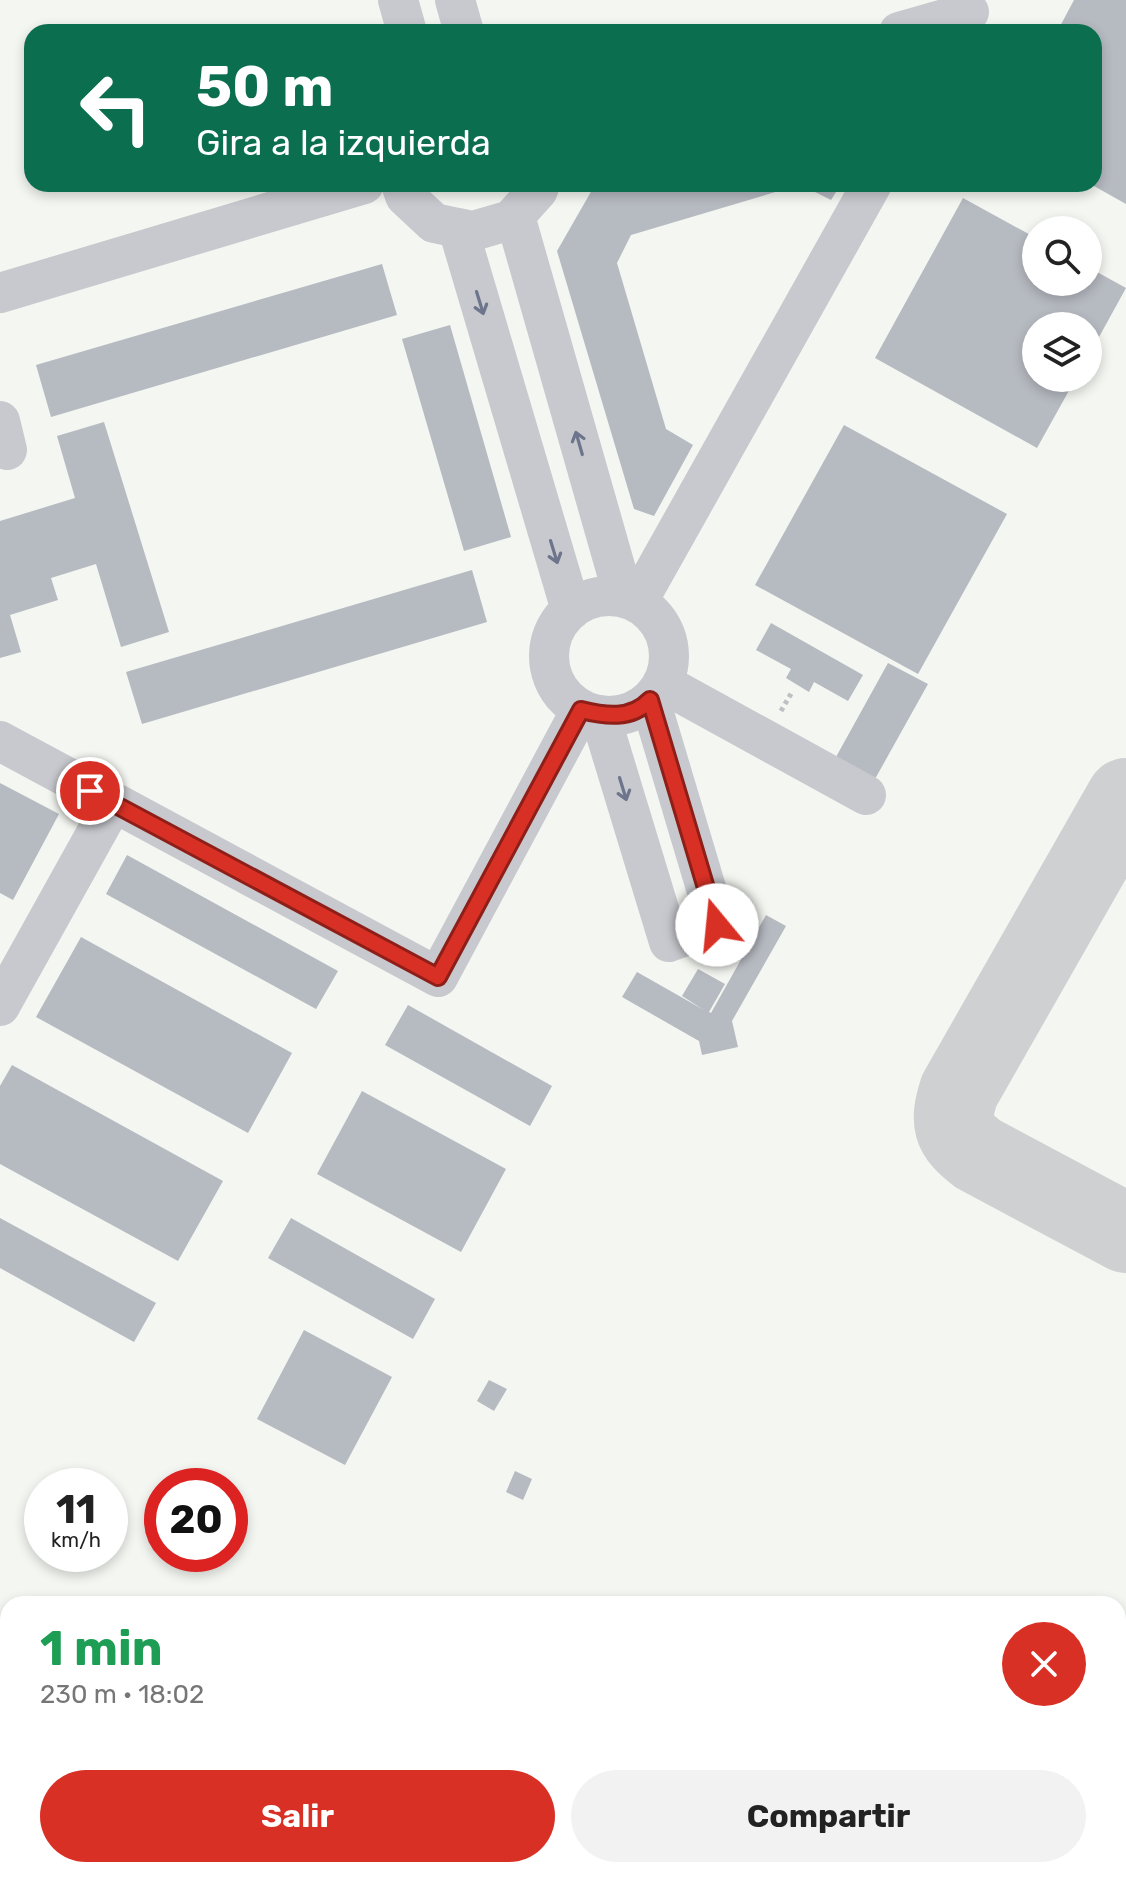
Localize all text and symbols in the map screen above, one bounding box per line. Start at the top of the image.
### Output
text: 50 m [196,54,333,120]
icon: left [64,56,168,160]
text: Gira a la izquierda [196,121,491,164]
map controls [1022,216,1102,392]
button: search [1022,216,1102,296]
one-way arrow [474,290,488,315]
button: layers [1022,312,1102,392]
one-way arrow [571,430,586,456]
one-way arrow [547,539,562,565]
pin [56,757,124,825]
icon: arrive [68,769,112,813]
one-way arrow [616,776,631,802]
position arrow [675,883,759,967]
speed limit sign: 20 [144,1468,248,1572]
text: 11 [56,1486,96,1533]
text: km/h [51,1528,101,1552]
text: 1 min [40,1620,163,1677]
button: close [1002,1622,1086,1706]
text: 230 m · 18:02 [40,1679,204,1710]
button: Salir [40,1770,555,1862]
button: Compartir [571,1770,1086,1862]

